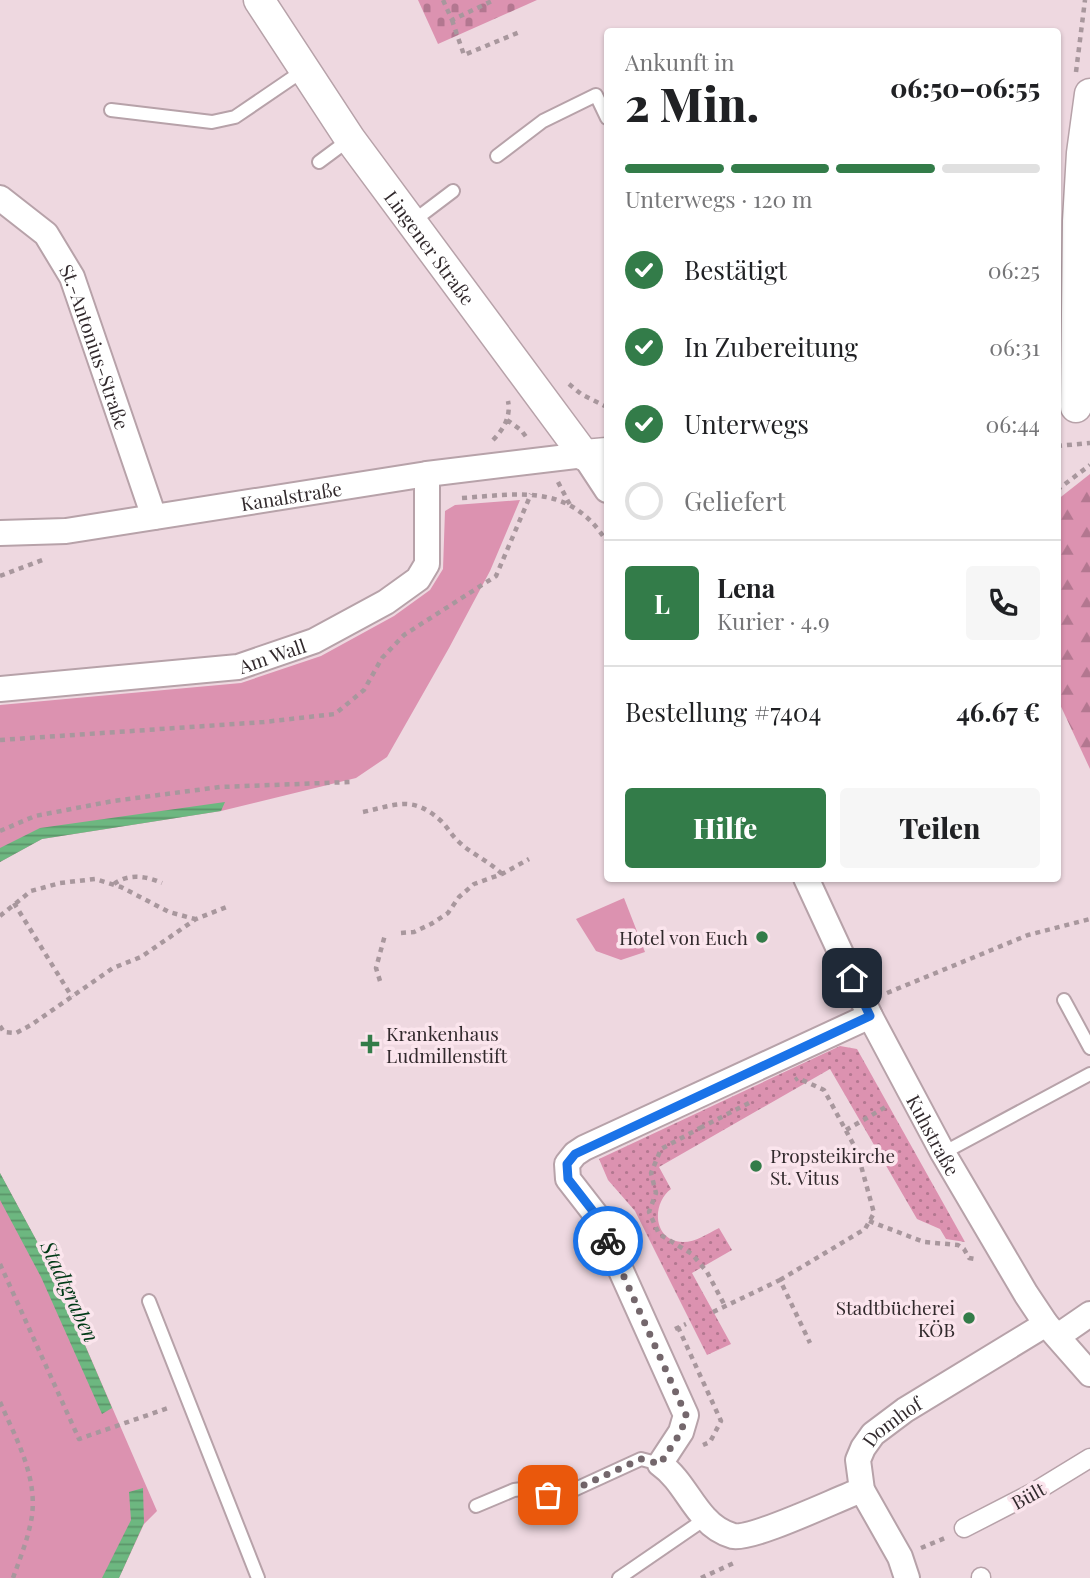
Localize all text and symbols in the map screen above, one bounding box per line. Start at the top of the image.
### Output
text: Ankunft in [625,46,735,77]
text: 06:50–06:55 [890,70,1040,105]
text: 2 Min. [625,72,759,134]
text: Unterwegs · 120 m [625,183,813,214]
street label: Lingener Straße [379,185,481,310]
icon: check [625,251,663,289]
text: Bestätigt [684,252,787,287]
text: 06:25 [988,254,1040,285]
street label: St.-Antonius-Straße [54,259,136,433]
icon: check [625,328,663,366]
text: In Zubereitung [684,329,858,364]
text: 06:31 [989,331,1040,362]
icon: check [625,405,663,443]
text: Unterwegs [684,406,809,441]
text: 06:44 [985,408,1040,439]
street label: Kanalstraße [239,475,344,516]
text: Geliefert [684,483,786,518]
button: phone [966,566,1040,640]
text: Lena [717,570,775,605]
text: L [654,586,670,621]
text: Kurier · 4.9 [717,605,830,636]
street label: Am Wall [234,632,310,679]
text: Bestellung #7404 [625,694,821,729]
text: 46.67 € [956,694,1040,729]
button: Hilfe [625,788,826,868]
button: Teilen [840,788,1040,868]
place label: Hotel von Euch [619,924,748,950]
marker: Hotel von Euch [754,929,770,945]
pin [822,948,882,1008]
icon: home [833,959,871,997]
place label: Krankenhaus Ludmillenstift [386,1020,507,1068]
marker: Krankenhaus Ludmillenstift [360,1034,380,1054]
street label: Kuhstraße [901,1090,966,1180]
place label: Propsteikirche St. Vitus [770,1142,895,1190]
marker: Propsteikirche St. Vitus [748,1158,764,1174]
courier [573,1206,643,1276]
icon: bike [589,1222,627,1260]
water label: Stadtgraben [35,1235,107,1346]
place label: Stadtbücherei KÖB [836,1294,955,1342]
marker: Stadtbücherei KÖB [961,1310,977,1326]
street label: Domhof [855,1389,928,1451]
pin [518,1465,578,1525]
street label: Bült [1006,1475,1050,1515]
icon: bag [529,1476,567,1514]

